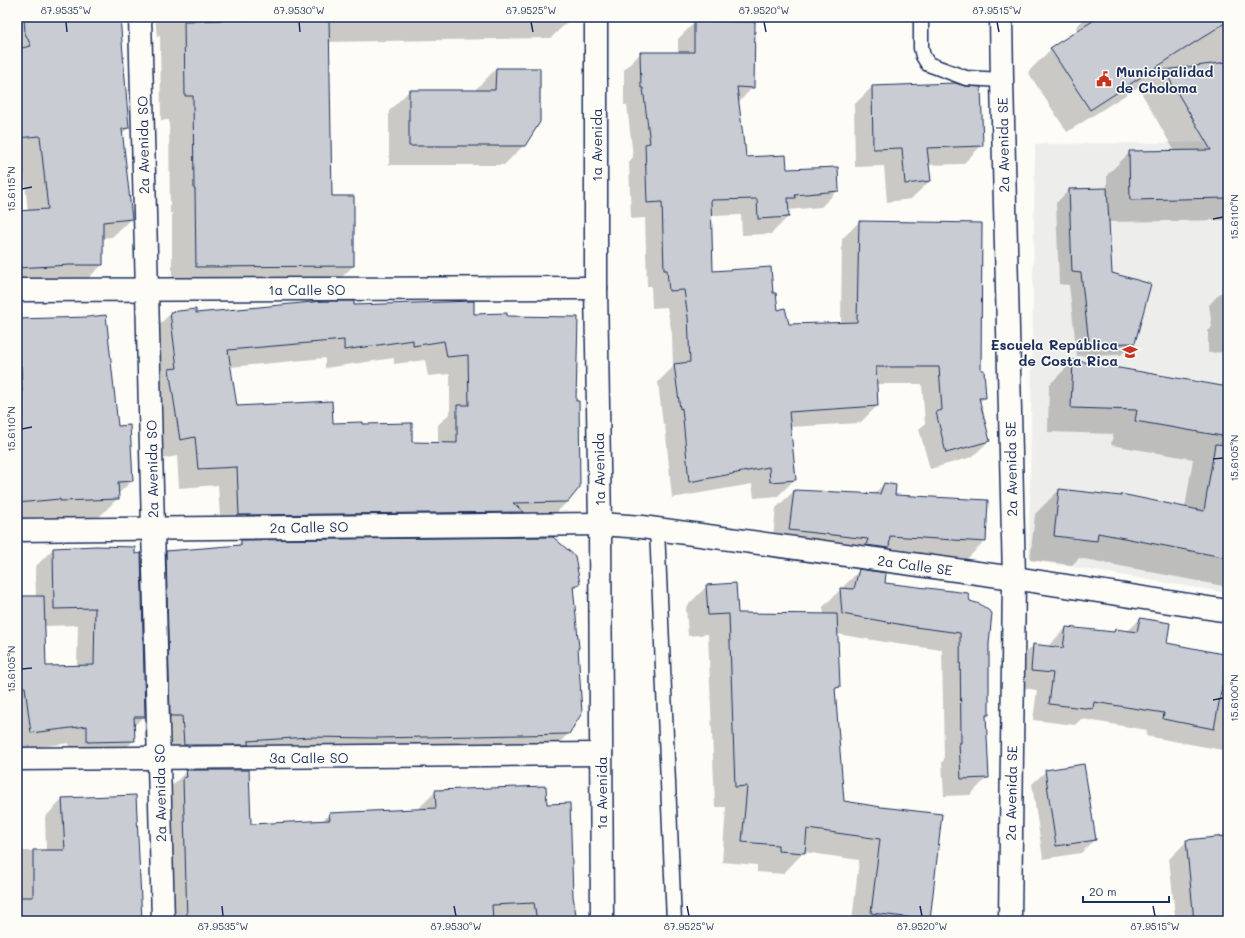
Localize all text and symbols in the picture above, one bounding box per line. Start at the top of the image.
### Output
text: 87.9535°W [41,3,92,17]
text: 87.9530°W [274,3,325,17]
text: 87.9525°W [506,3,556,17]
text: 87.9520°W [739,3,790,17]
text: 87.9515°W [972,3,1022,17]
place label: Municipalidad de Choloma [1116,62,1214,97]
public building icon: Municipalidad de Choloma [1095,70,1113,88]
street label: 2a Avenida SO [133,96,153,194]
street label: 2a Avenida SE [993,97,1013,193]
street label: 1a Avenida [587,108,606,182]
text: 15.6115°N [4,166,18,212]
text: 15.6110°N [1227,194,1241,240]
street label: 1a Calle SO [268,280,346,299]
place label: Escuela República de Costa Rica [991,335,1118,370]
school or university icon: Escuela República de Costa Rica [1121,343,1139,361]
text: 15.6110°N [4,406,18,452]
street label: 2a Avenida SO [142,420,162,518]
street label: 2a Avenida SE [1001,421,1021,517]
street label: 1a Avenida [589,432,609,506]
text: 15.6105°N [1227,435,1241,482]
street label: 2a Calle SO [269,517,349,537]
street label: 2a Calle SE [876,550,954,580]
text: 15.6105°N [4,646,18,693]
text: 15.6100°N [1227,674,1241,722]
street label: 2a Avenida SO [150,744,170,842]
street label: 2a Avenida SE [1001,745,1021,841]
street label: 3a Calle SO [269,748,349,767]
street label: 1a Avenida [592,756,611,830]
scale bar [1083,878,1169,904]
text: 20 m [1089,883,1117,899]
text: 87.9535°W [198,919,249,933]
text: 87.9530°W [431,919,482,933]
text: 87.9525°W [664,919,714,933]
text: 87.9520°W [897,919,948,933]
text: 87.9515°W [1130,919,1180,933]

